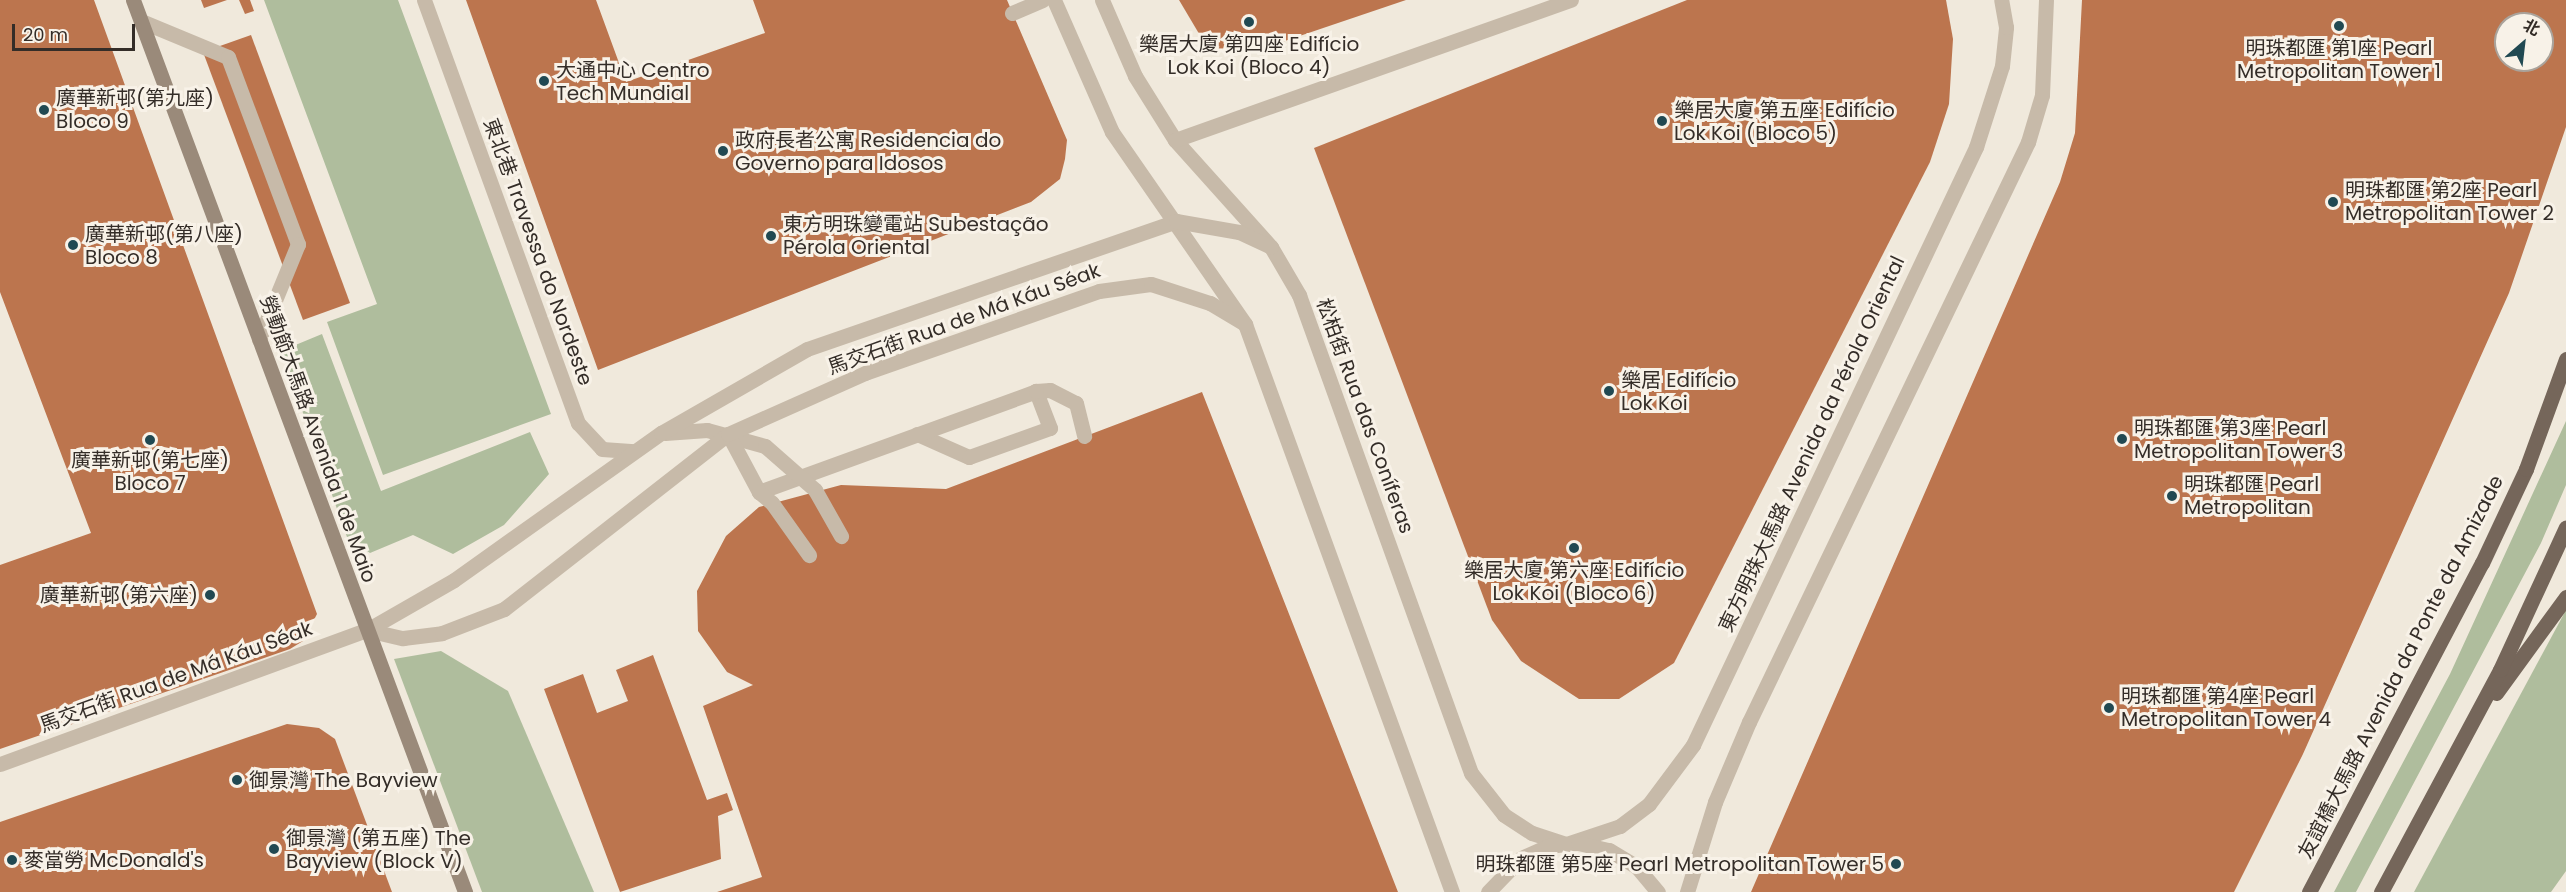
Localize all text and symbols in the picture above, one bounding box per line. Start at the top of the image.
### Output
scale bar [15,12,138,50]
north arrow [2494,12,2554,72]
text: 北 [2519,14,2544,41]
marker: 樂居大廈 第四座 Edifício Lok Koi (Bloco 4) [1242,15,1256,29]
marker: 明珠都匯 第1座 Pearl Metropolitan Tower 1 [2332,19,2346,33]
text: 20 m [23,22,68,47]
place label: 樂居大廈 第四座 Edifício Lok Koi (Bloco 4) [1139,32,1359,79]
place label: 明珠都匯 第1座 Pearl Metropolitan Tower 1 [2237,36,2441,83]
place label: 大通中心 Centro Tech Mundial [556,58,710,105]
marker: 大通中心 Centro Tech Mundial [537,74,551,88]
place label: 廣華新邨(第九座) Bloco 9 [56,86,214,133]
place label: 樂居大廈 第五座 Edifício Lok Koi (Bloco 5) [1674,98,1895,145]
marker: 廣華新邨(第九座) Bloco 9 [37,103,51,117]
marker: 樂居大廈 第五座 Edifício Lok Koi (Bloco 5) [1655,114,1669,128]
street label: 東北巷 Travessa do Nordeste [478,115,598,389]
place label: 政府長者公寓 Residencia do Governo para Idosos [735,128,1001,175]
marker: 政府長者公寓 Residencia do Governo para Idosos [716,144,730,158]
place label: 明珠都匯 第2座 Pearl Metropolitan Tower 2 [2345,178,2554,225]
marker: 明珠都匯 第2座 Pearl Metropolitan Tower 2 [2326,195,2340,209]
place label: 東方明珠變電站 Subestação Pérola Oriental [783,213,1048,260]
place label: 廣華新邨(第八座) Bloco 8 [85,222,243,269]
marker: 東方明珠變電站 Subestação Pérola Oriental [764,229,778,243]
marker: 廣華新邨(第八座) Bloco 8 [66,238,80,252]
street label: 東方明珠大馬路 Avenida da Pérola Oriental [1714,252,1910,636]
street label: 馬交石街 Rua de Má Káu Séak [825,258,1103,380]
street label: 勞動節大馬路 Avenida 1 de Maio [255,292,381,586]
street label: 松柏街 Rua das Coníferas [1311,295,1419,537]
place label: 樂居 Edifício Lok Koi [1621,368,1736,415]
marker: 樂居 Edifício Lok Koi [1602,384,1616,398]
place label: 明珠都匯 第3座 Pearl Metropolitan Tower 3 [2134,416,2343,463]
marker: 明珠都匯 第3座 Pearl Metropolitan Tower 3 [2115,432,2129,446]
marker: 廣華新邨(第七座) Bloco 7 [143,433,157,447]
place label: 廣華新邨(第七座) Bloco 7 [71,449,229,496]
street label: 友誼橋大馬路 Avenida da Ponte da Amizade [2293,471,2509,863]
place label: 明珠都匯 Pearl Metropolitan [2184,472,2319,519]
marker: 明珠都匯 Pearl Metropolitan [2165,489,2179,503]
marker: 樂居大廈 第六座 Edifício Lok Koi (Bloco 6) [1567,541,1581,555]
place label: 樂居大廈 第六座 Edifício Lok Koi (Bloco 6) [1464,558,1684,605]
place label: 廣華新邨(第六座) [40,583,198,607]
marker: 廣華新邨(第六座) [203,588,217,602]
street label: 馬交石街 Rua de Má Káu Séak [37,616,315,738]
place label: 明珠都匯 第4座 Pearl Metropolitan Tower 4 [2121,684,2331,731]
marker: 明珠都匯 第4座 Pearl Metropolitan Tower 4 [2102,701,2116,715]
place label: 御景灣 The Bayview [249,768,438,792]
marker: 御景灣 The Bayview [230,773,244,787]
place label: 御景灣 (第五座) The Bayview (Block V) [286,826,471,873]
marker: 御景灣 (第五座) The Bayview (Block V) [267,842,281,856]
place label: 麥當勞 McDonald's [24,848,204,872]
place label: 明珠都匯 第5座 Pearl Metropolitan Tower 5 [1476,852,1884,876]
marker: 麥當勞 McDonald's [5,853,19,867]
marker: 明珠都匯 第5座 Pearl Metropolitan Tower 5 [1889,857,1903,871]

